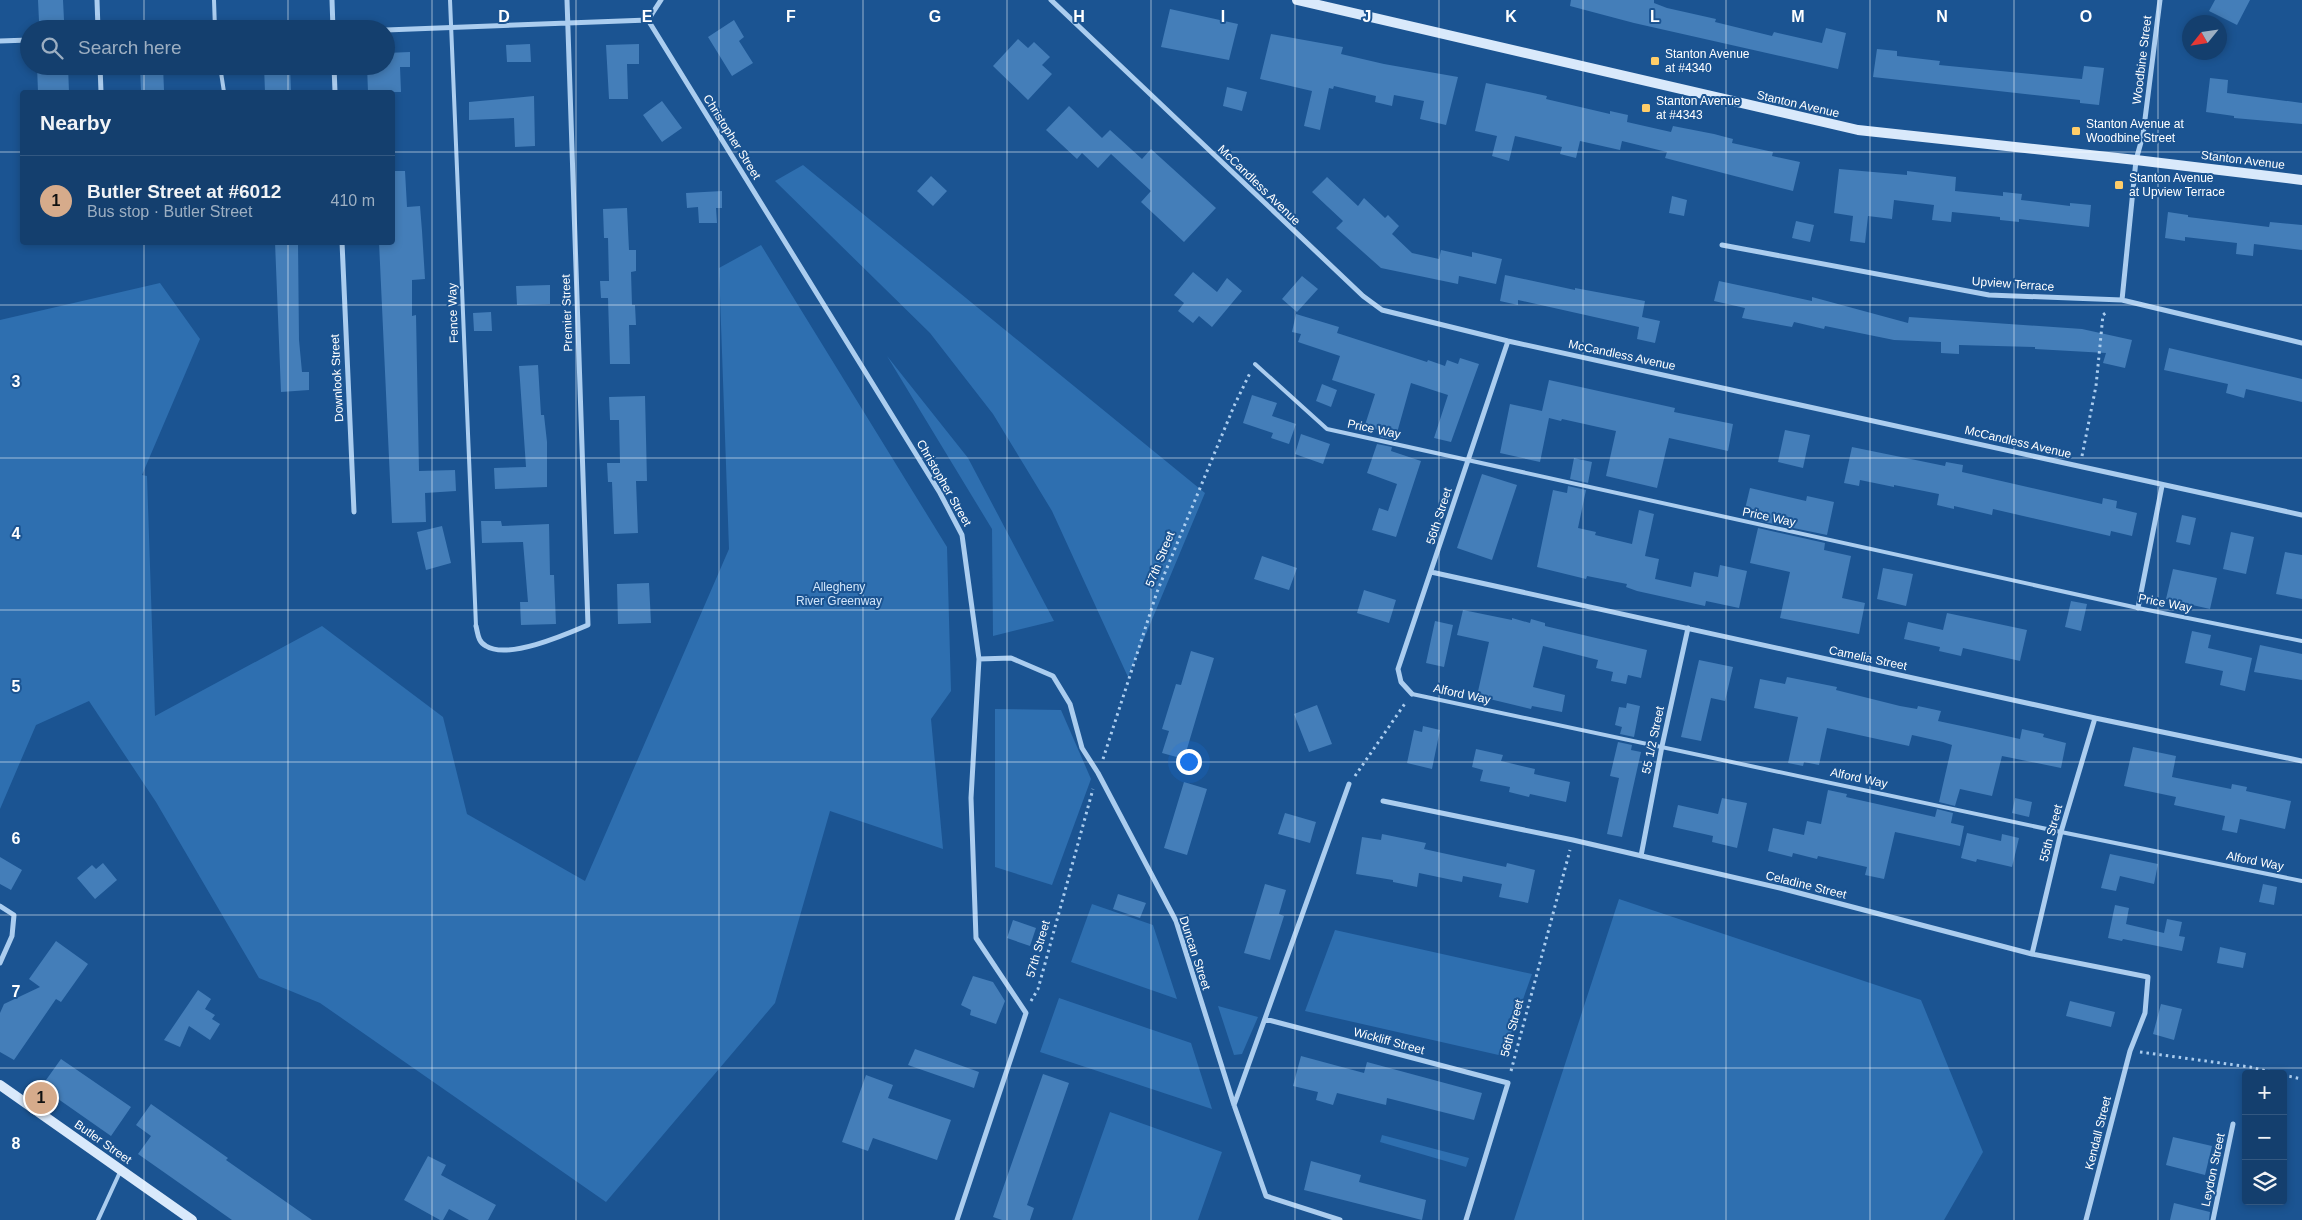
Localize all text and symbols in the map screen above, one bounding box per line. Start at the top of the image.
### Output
text: D [498,8,510,25]
text: E [642,8,653,25]
text: F [786,8,796,25]
text: G [929,8,941,25]
text: H [1073,8,1085,25]
text: I [1221,8,1225,25]
text: J [1363,8,1371,25]
text: K [1505,8,1517,25]
text: L [1650,8,1660,25]
text: M [1791,8,1805,25]
text: N [1936,8,1948,25]
text: O [2080,8,2092,25]
street label: Woodbine Street [2130,14,2154,105]
north arrow [2182,15,2227,60]
search box [20,20,395,75]
icon: search [38,34,66,62]
text: Search here [78,37,182,58]
place label: Stanton Avenue at #4340 [1665,47,1750,75]
marker: Stanton Avenue at #4340 [1649,55,1661,67]
street label: Stanton Avenue [1755,88,1841,120]
street label: Christopher Street [700,92,764,183]
place label: Stanton Avenue at #4343 [1656,94,1741,122]
marker: Stanton Avenue at #4343 [1640,102,1652,114]
text: Nearby [40,111,111,134]
place label: Stanton Avenue at Woodbine Street [2086,117,2185,145]
marker: Stanton Avenue at Woodbine Street [2070,125,2082,137]
street label: McCandless Avenue [1215,142,1303,228]
street label: Stanton Avenue [2200,148,2286,172]
place label: Stanton Avenue at Upview Terrace [2129,171,2225,199]
marker: Stanton Avenue at Upview Terrace [2113,179,2125,191]
text: Butler Street at #6012 [87,181,281,202]
text: 1 [52,192,60,209]
text: 410 m [331,192,375,209]
text: Bus stop · Butler Street [87,203,252,220]
street label: Premier Street [559,273,575,352]
street label: Upview Terrace [1971,274,2055,294]
street label: Fence Way [445,283,461,343]
street label: Downlook Street [328,333,346,422]
street label: McCandless Avenue [1567,337,1677,373]
text: 3 [12,373,21,390]
street label: Price Way [1346,417,1402,441]
street label: McCandless Avenue [1963,423,2073,461]
street label: Christopher Street [914,437,975,529]
street label: 56th Street [1423,485,1455,546]
street label: Price Way [1741,505,1797,529]
text: 4 [12,525,21,542]
street label: 57th Street [1143,529,1178,589]
park label: Allegheny River Greenway [796,580,882,608]
street label: Price Way [2137,591,2193,615]
street label: Camelia Street [1828,643,1909,673]
text: 5 [12,678,21,695]
street label: Alford Way [1432,681,1492,707]
street label: 55 1/2 Street [1639,704,1667,775]
your location [1176,749,1202,775]
street label: Alford Way [1829,765,1889,791]
street label: 55th Street [2037,802,2066,863]
text: 6 [12,830,21,847]
street label: Alford Way [2225,849,2285,873]
street label: Celadine Street [1764,868,1848,902]
street label: Duncan Street [1176,914,1214,992]
street label: 57th Street [1023,918,1053,979]
text: 7 [12,983,21,1000]
street label: 56th Street [1498,997,1527,1058]
street label: Wickliff Street [1352,1025,1427,1057]
map controls [2242,1070,2287,1205]
button: + [2242,1070,2287,1115]
pin: 1 [25,1079,57,1117]
street label: Kendall Street [2082,1094,2114,1171]
button: − [2242,1115,2287,1160]
street label: Butler Street [72,1117,135,1167]
street label: Leydon Street [2198,1131,2228,1208]
text: 8 [12,1135,21,1152]
button: layers [2242,1160,2287,1205]

